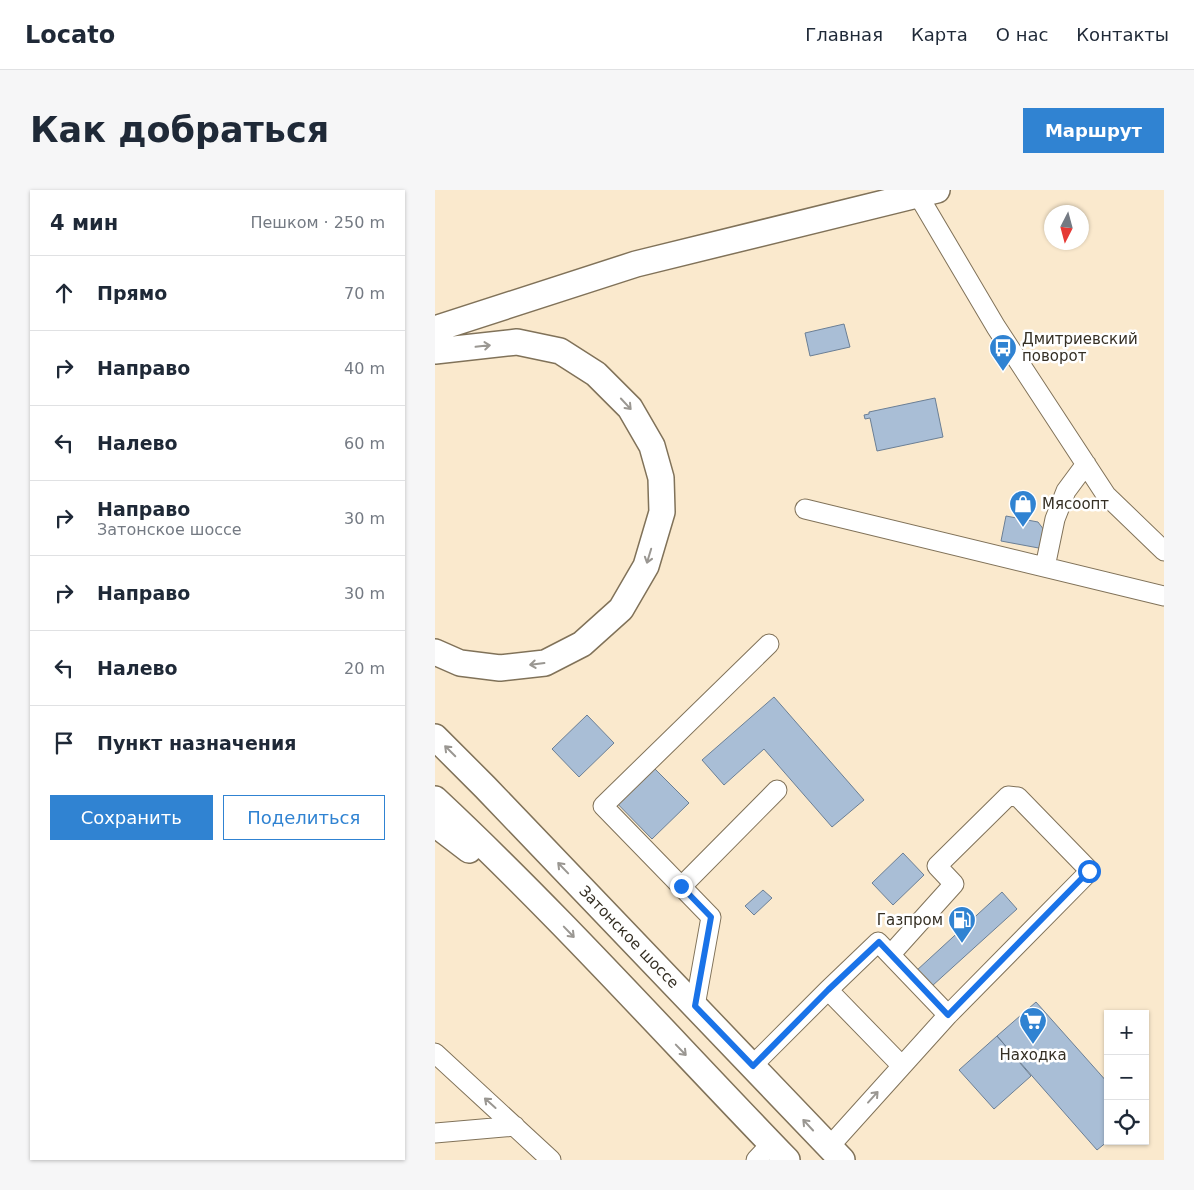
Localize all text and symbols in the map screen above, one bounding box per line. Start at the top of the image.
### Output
text: Locato [25,21,115,49]
text: Главная [805,24,883,45]
text: Карта [911,24,968,45]
text: О нас [996,24,1048,45]
text: Контакты [1076,24,1169,45]
button: Маршрут [1023,108,1164,153]
text: Как добраться [30,110,329,150]
north arrow [1044,205,1089,250]
text: 4 мин [50,211,118,235]
text: Пешком · 250 m [250,213,385,232]
icon: ahead [50,279,78,307]
text: Прямо [97,282,167,304]
text: 70 m [344,284,385,303]
place label: Дмитриевский поворот [1022,330,1138,365]
bus stop icon: Дмитриевский поворот [988,333,1018,372]
one-way arrow [475,341,491,351]
icon: right [50,354,78,382]
text: Направо [97,357,190,379]
text: 40 m [344,359,385,378]
one-way arrow [620,398,631,411]
icon: left [50,429,78,457]
text: Налево [97,432,178,454]
text: 60 m [344,434,385,453]
shop icon: Мясоопт [1008,489,1038,528]
place label: Мясоопт [1042,495,1109,513]
text: Направо [97,498,190,520]
icon: right [50,504,78,532]
text: 30 m [344,509,385,528]
text: Затонское шоссе [97,520,242,539]
one-way arrow [643,547,653,563]
icon: right [50,579,78,607]
text: Направо [97,582,190,604]
text: 30 m [344,584,385,603]
icon: left [50,654,78,682]
text: Налево [97,657,178,679]
text: 20 m [344,659,385,678]
one-way arrow [529,659,545,669]
icon: arrive [50,729,78,757]
text: Пункт назначения [97,732,296,754]
one-way arrow [444,746,456,758]
button: Сохранить [50,795,213,840]
button: Поделиться [223,795,385,840]
route start [1078,860,1101,883]
one-way arrow [557,861,569,874]
route end [670,875,693,898]
street label: Затонское шоссе [575,882,683,992]
fuel station icon: Газпром [947,905,977,944]
place label: Газпром [877,911,943,929]
one-way arrow [563,925,575,938]
supermarket icon: Находка [1018,1006,1048,1045]
map controls [1104,1010,1149,1145]
button: + [1104,1010,1149,1055]
one-way arrow [675,1043,687,1056]
place label: Находка [999,1046,1067,1064]
button: − [1104,1055,1149,1100]
one-way arrow [868,1091,879,1104]
one-way arrow [483,1097,496,1109]
button: locate [1104,1100,1149,1145]
one-way arrow [802,1118,814,1131]

